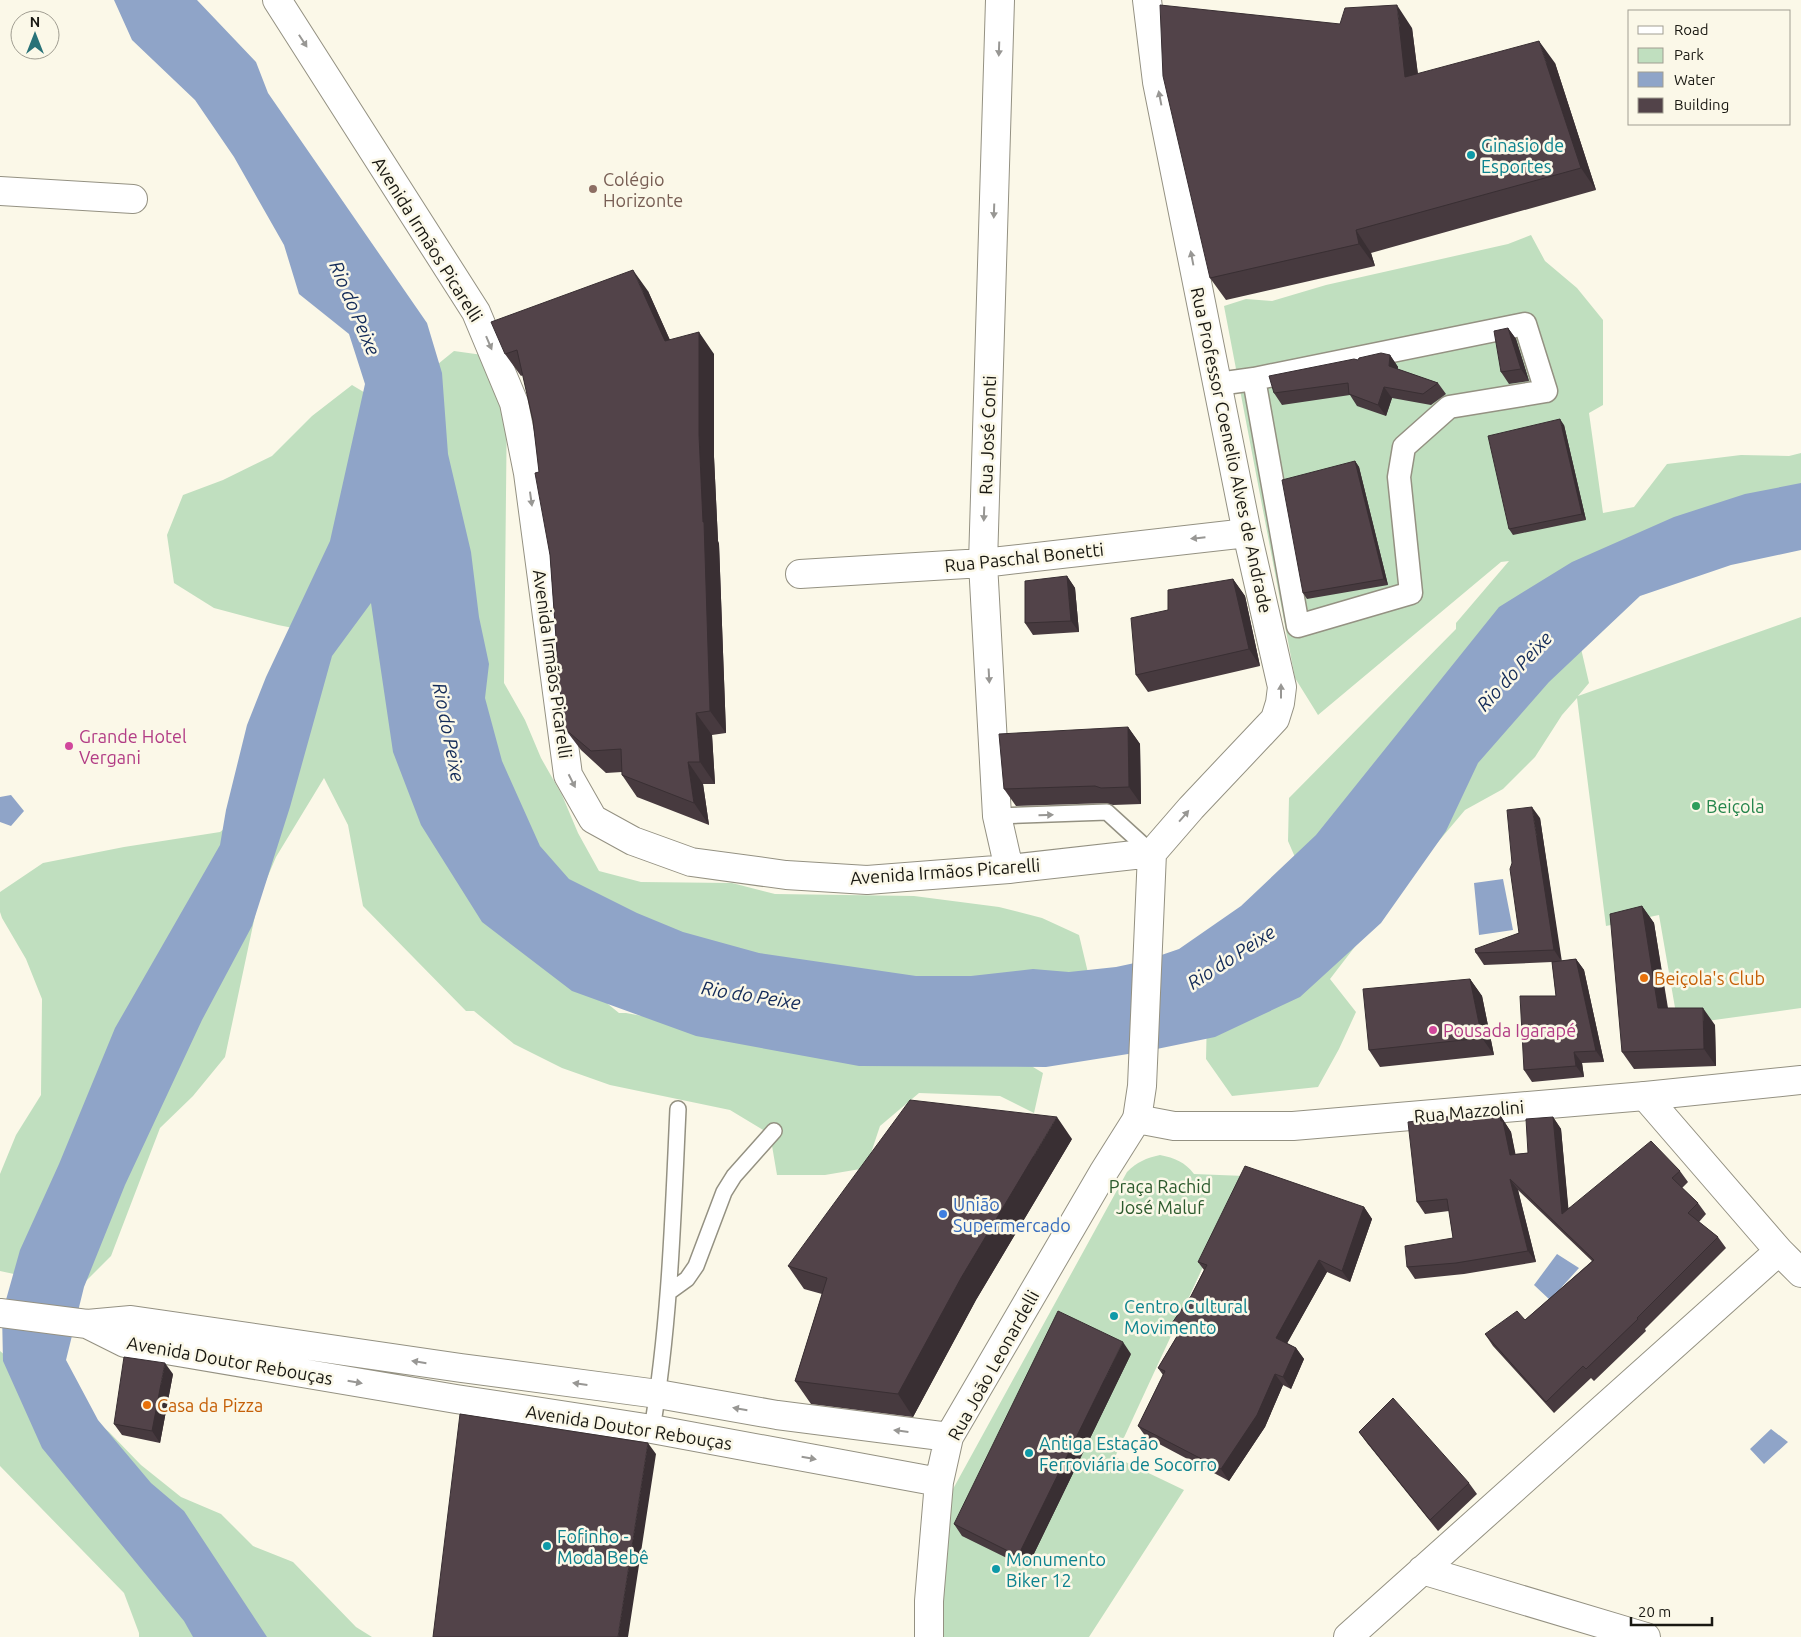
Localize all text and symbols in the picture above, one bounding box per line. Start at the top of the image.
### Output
north arrow [10,10,60,60]
legend [1628,10,1791,125]
text: N [30,14,40,30]
text: Road [1674,21,1709,38]
one-way arrow [298,35,308,48]
one-way arrow [994,41,1002,57]
text: Park [1674,46,1704,63]
text: Water [1674,71,1715,88]
one-way arrow [1156,90,1164,106]
text: Building [1674,96,1729,113]
place label: Ginasio de Esportes [1481,135,1564,176]
marker: Ginasio de Esportes [1465,149,1477,161]
street label: Avenida Irmãos Picarelli [369,153,487,325]
place label: Colégio Horizonte [603,169,683,210]
marker: Colégio Horizonte [587,183,599,195]
one-way arrow [989,203,997,219]
one-way arrow [1188,249,1196,265]
water label: Rio do Peixe [325,258,385,359]
street label: Rua Professor Coenelio Alves de Andrade [1188,285,1276,615]
one-way arrow [485,336,493,350]
street label: Rua José Conti [975,375,999,495]
one-way arrow [527,492,535,508]
one-way arrow [980,506,988,522]
one-way arrow [1190,534,1206,542]
street label: Rua Paschal Bonetti [943,539,1105,575]
street label: Avenida Irmãos Picarelli [530,568,576,760]
water label: Rio do Peixe [1472,627,1557,715]
one-way arrow [985,668,993,684]
water label: Rio do Peixe [429,681,469,784]
one-way arrow [1277,682,1285,698]
place label: Grande Hotel Vergani [79,726,187,767]
marker: Grande Hotel Vergani [63,740,75,752]
one-way arrow [568,773,576,788]
place label: Beiçola [1706,796,1765,816]
marker: Beiçola [1690,800,1702,812]
one-way arrow [1038,810,1054,818]
one-way arrow [1178,810,1189,823]
street label: Avenida Irmãos Picarelli [849,854,1041,888]
water label: Rio do Peixe [1183,920,1279,994]
place label: Beiçola's Club [1654,968,1765,988]
marker: Beiçola's Club [1638,972,1650,984]
water label: Rio do Peixe [700,976,803,1014]
place label: Pousada Igarapé [1443,1020,1576,1040]
marker: Pousada Igarapé [1427,1024,1439,1036]
street label: Rua Mazzolini [1413,1096,1525,1126]
park label: Praça Rachid José Maluf [1109,1176,1211,1217]
place label: União Supermercado [953,1194,1071,1235]
marker: União Supermercado [937,1208,949,1220]
street label: Rua João Leonardelli [943,1287,1043,1443]
place label: Centro Cultural Movimento [1124,1296,1248,1337]
marker: Centro Cultural Movimento [1108,1310,1120,1322]
street label: Avenida Doutor Rebouças [126,1332,335,1388]
one-way arrow [410,1358,426,1366]
one-way arrow [348,1378,364,1386]
one-way arrow [571,1380,587,1388]
place label: Casa da Pizza [157,1395,263,1415]
marker: Casa da Pizza [141,1399,153,1411]
street label: Avenida Doutor Rebouças [524,1401,734,1453]
one-way arrow [732,1404,748,1412]
one-way arrow [893,1427,909,1435]
place label: Antiga Estação Ferroviária de Socorro [1039,1433,1217,1474]
marker: Antiga Estação Ferroviária de Socorro [1023,1447,1035,1459]
one-way arrow [801,1454,817,1462]
place label: Fofinho - Moda Bebê [557,1526,649,1567]
marker: Fofinho - Moda Bebê [541,1540,553,1552]
place label: Monumento Biker 12 [1006,1549,1106,1590]
marker: Monumento Biker 12 [990,1563,1002,1575]
scale bar [1631,1594,1712,1626]
text: 20 m [1638,1603,1671,1620]

